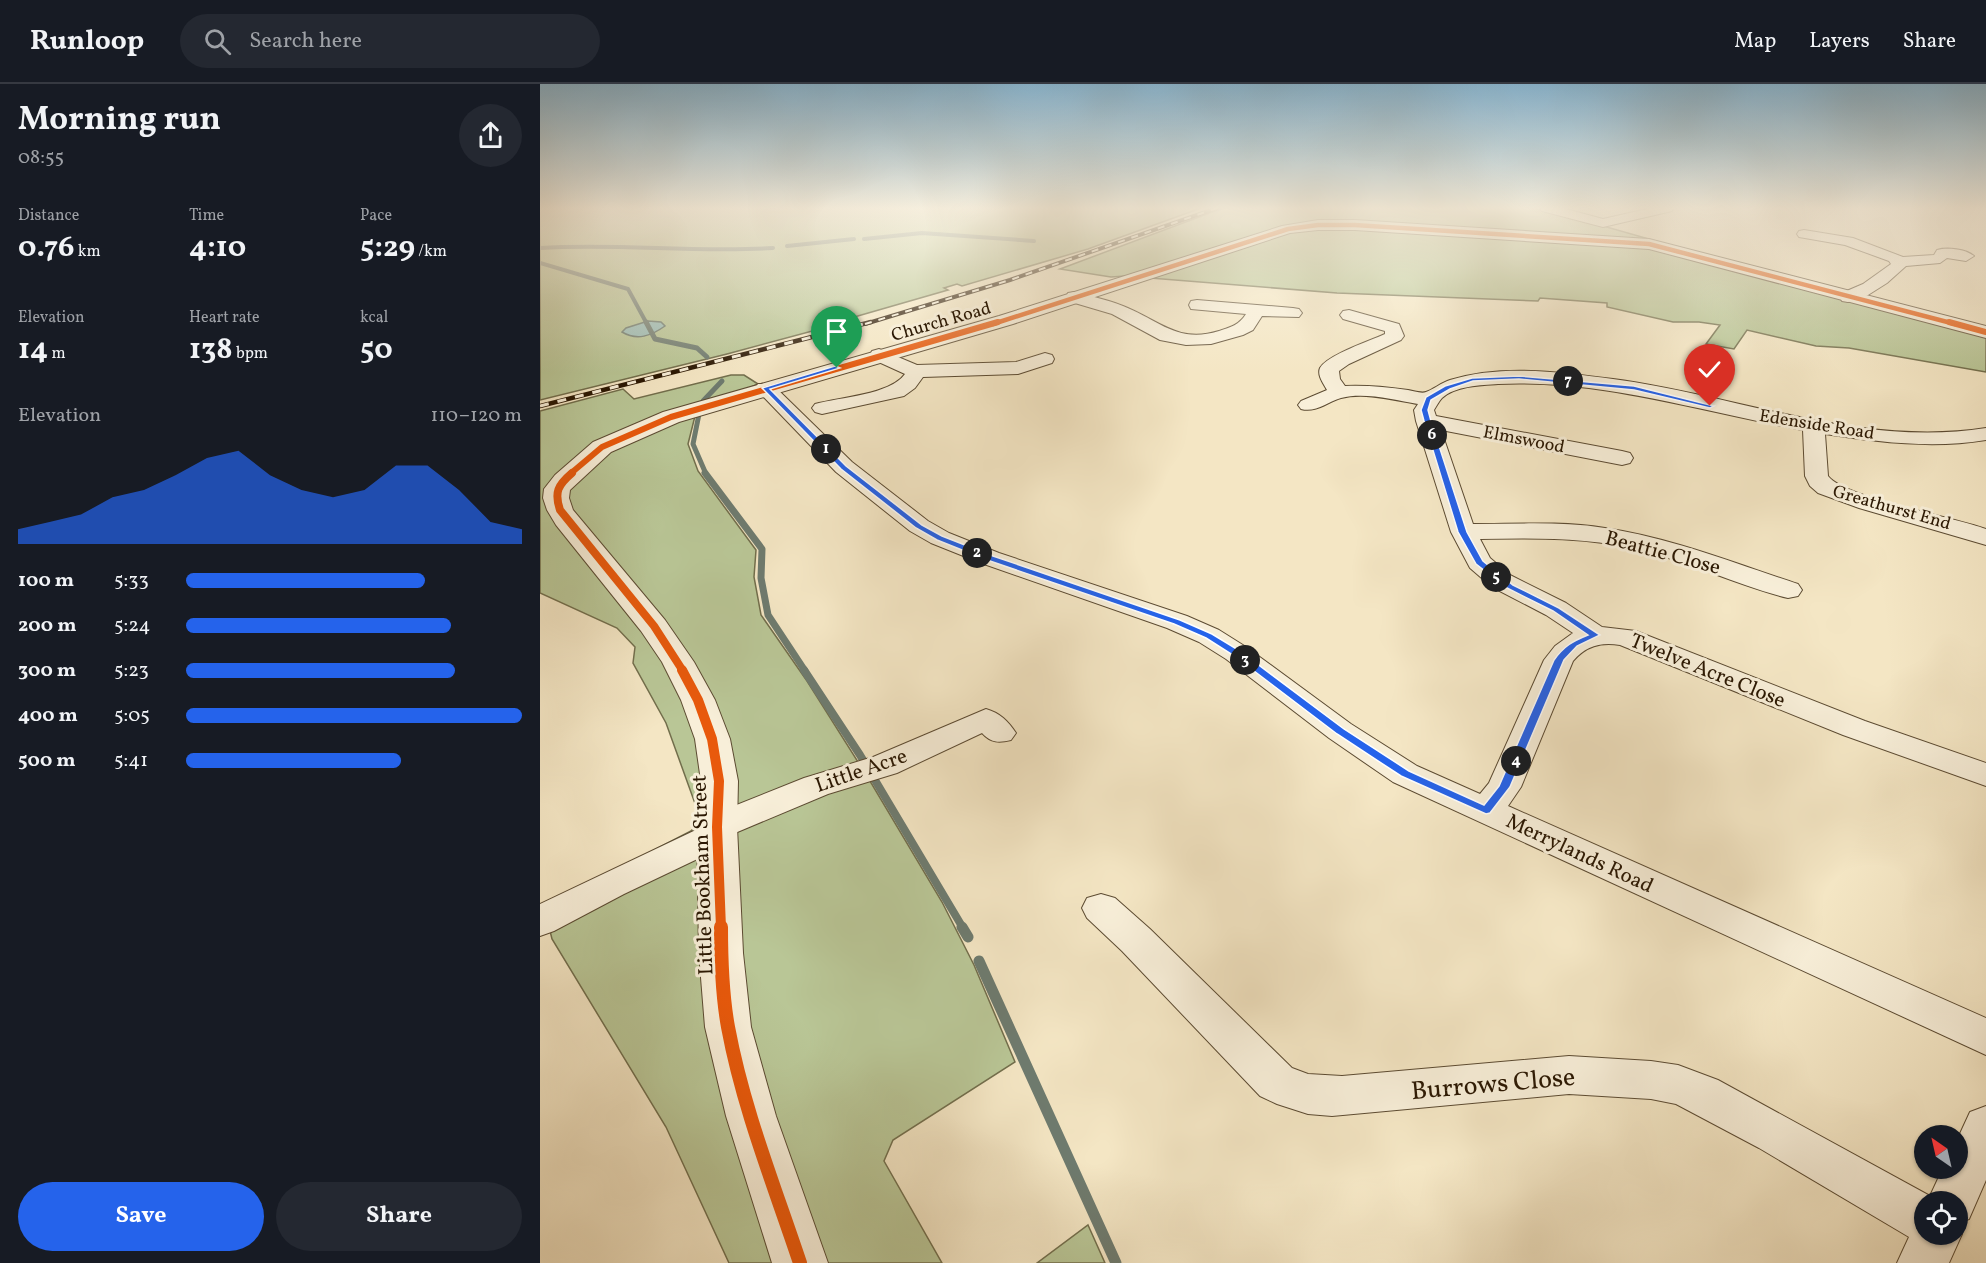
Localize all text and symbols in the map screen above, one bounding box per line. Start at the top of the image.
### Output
search box [180,14,600,68]
text: Runloop [30,22,144,61]
icon: search [201,25,234,58]
text: Search here [249,26,362,57]
text: Map [1734,27,1776,56]
text: Layers [1809,27,1870,56]
text: Share [1903,27,1956,56]
text: Morning run [18,98,221,144]
button: share [459,104,522,167]
text: 08:55 [18,144,64,172]
text: Distance [18,205,79,227]
text: Time [189,205,224,227]
text: Pace [360,205,392,227]
text: 0.76 [18,227,75,269]
text: 4:10 [189,227,246,269]
text: 5:29 [360,227,415,269]
text: km [75,241,101,263]
text: /km [415,241,447,263]
street label: Church Road [889,296,994,349]
pin [811,306,862,368]
text: Elevation [18,307,85,329]
text: Heart rate [189,307,260,329]
text: kcal [360,307,388,329]
icon: arrive [820,315,853,348]
text: 14 [18,329,48,371]
text: 138 [189,329,233,371]
text: 50 [360,329,393,371]
text: m [48,343,66,365]
text: bpm [233,343,268,365]
pin [1684,344,1735,406]
icon: check [1693,353,1726,386]
pin: 7 [1553,366,1583,396]
text: 7 [1564,370,1572,392]
text: Elevation [18,402,101,430]
text: 110–120 m [431,402,522,430]
street label: Edenside Road [1757,404,1876,447]
pin: 6 [1417,420,1447,450]
street label: Elmswood [1481,420,1567,461]
text: 6 [1428,424,1436,446]
pin: 1 [811,434,841,464]
text: 1 [823,438,829,460]
street label: Greathurst End [1829,480,1954,537]
street label: Beattie Close [1602,524,1724,583]
pin: 2 [962,538,992,568]
text: 2 [973,542,981,564]
pin: 5 [1481,562,1511,592]
text: 5 [1492,566,1500,588]
text: 100 m [18,567,74,595]
text: 5:33 [114,567,149,595]
text: 200 m [18,612,76,640]
text: 5:24 [114,612,150,640]
street label: Twelve Acre Close [1625,627,1790,716]
pin: 3 [1230,645,1260,675]
text: 3 [1241,649,1249,671]
text: 300 m [18,657,76,685]
text: 5:23 [114,657,149,685]
text: 400 m [18,702,78,730]
text: 5:05 [114,702,150,730]
street label: Little Acre [812,742,911,801]
pin: 4 [1501,746,1531,776]
text: 500 m [18,747,76,775]
text: 5:41 [114,747,148,775]
text: 4 [1511,750,1521,772]
street label: Little Bookham Street [686,774,721,976]
street label: Merrylands Road [1501,807,1658,901]
street label: Burrows Close [1410,1060,1577,1110]
north arrow [1914,1125,1968,1179]
map controls [1914,1125,1968,1245]
button: Save [18,1182,264,1251]
button: Share [276,1182,522,1251]
button: locate [1914,1191,1968,1245]

